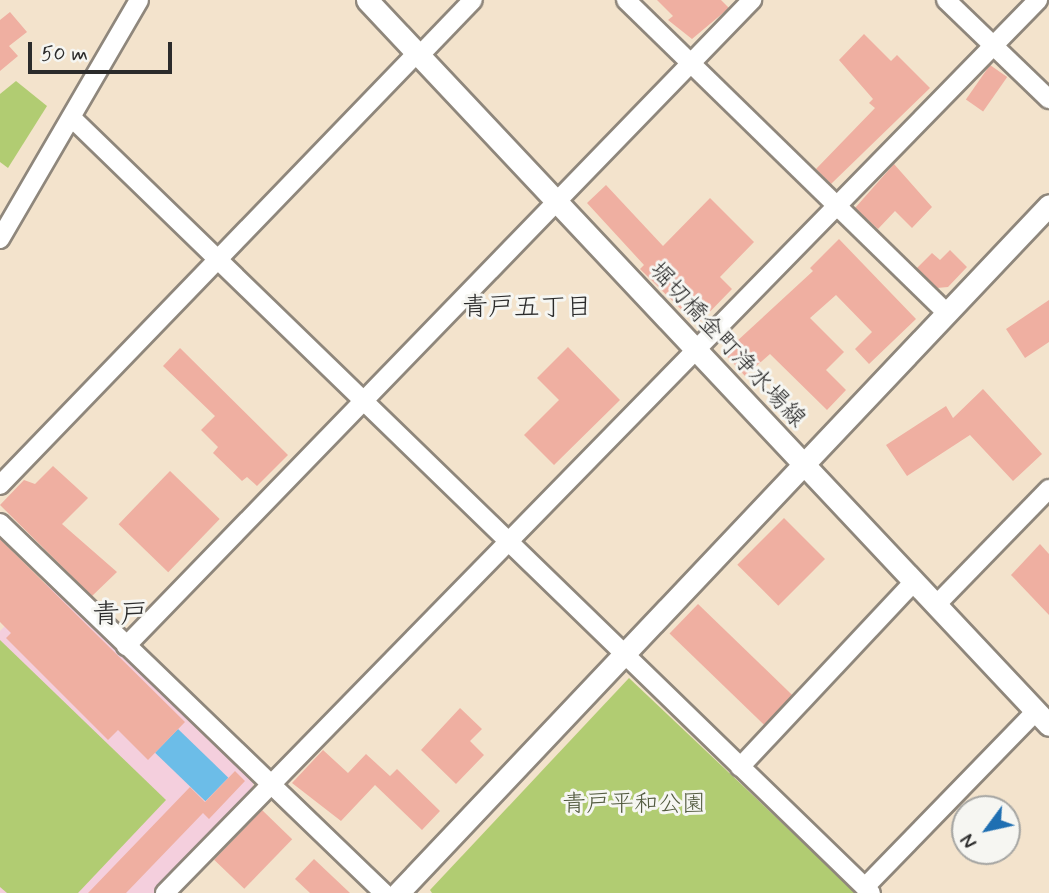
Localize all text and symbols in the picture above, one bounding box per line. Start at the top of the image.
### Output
scale bar [32,28,175,72]
text: 50 m [41,40,88,68]
street label: 堀切橋金町浄水場線 [643,256,811,434]
district label: 青戸五丁目 [462,293,592,325]
district label: 青戸 [92,599,148,633]
park label: 青戸平和公園 [562,791,706,819]
north arrow [951,795,1021,865]
text: N [956,829,984,853]

